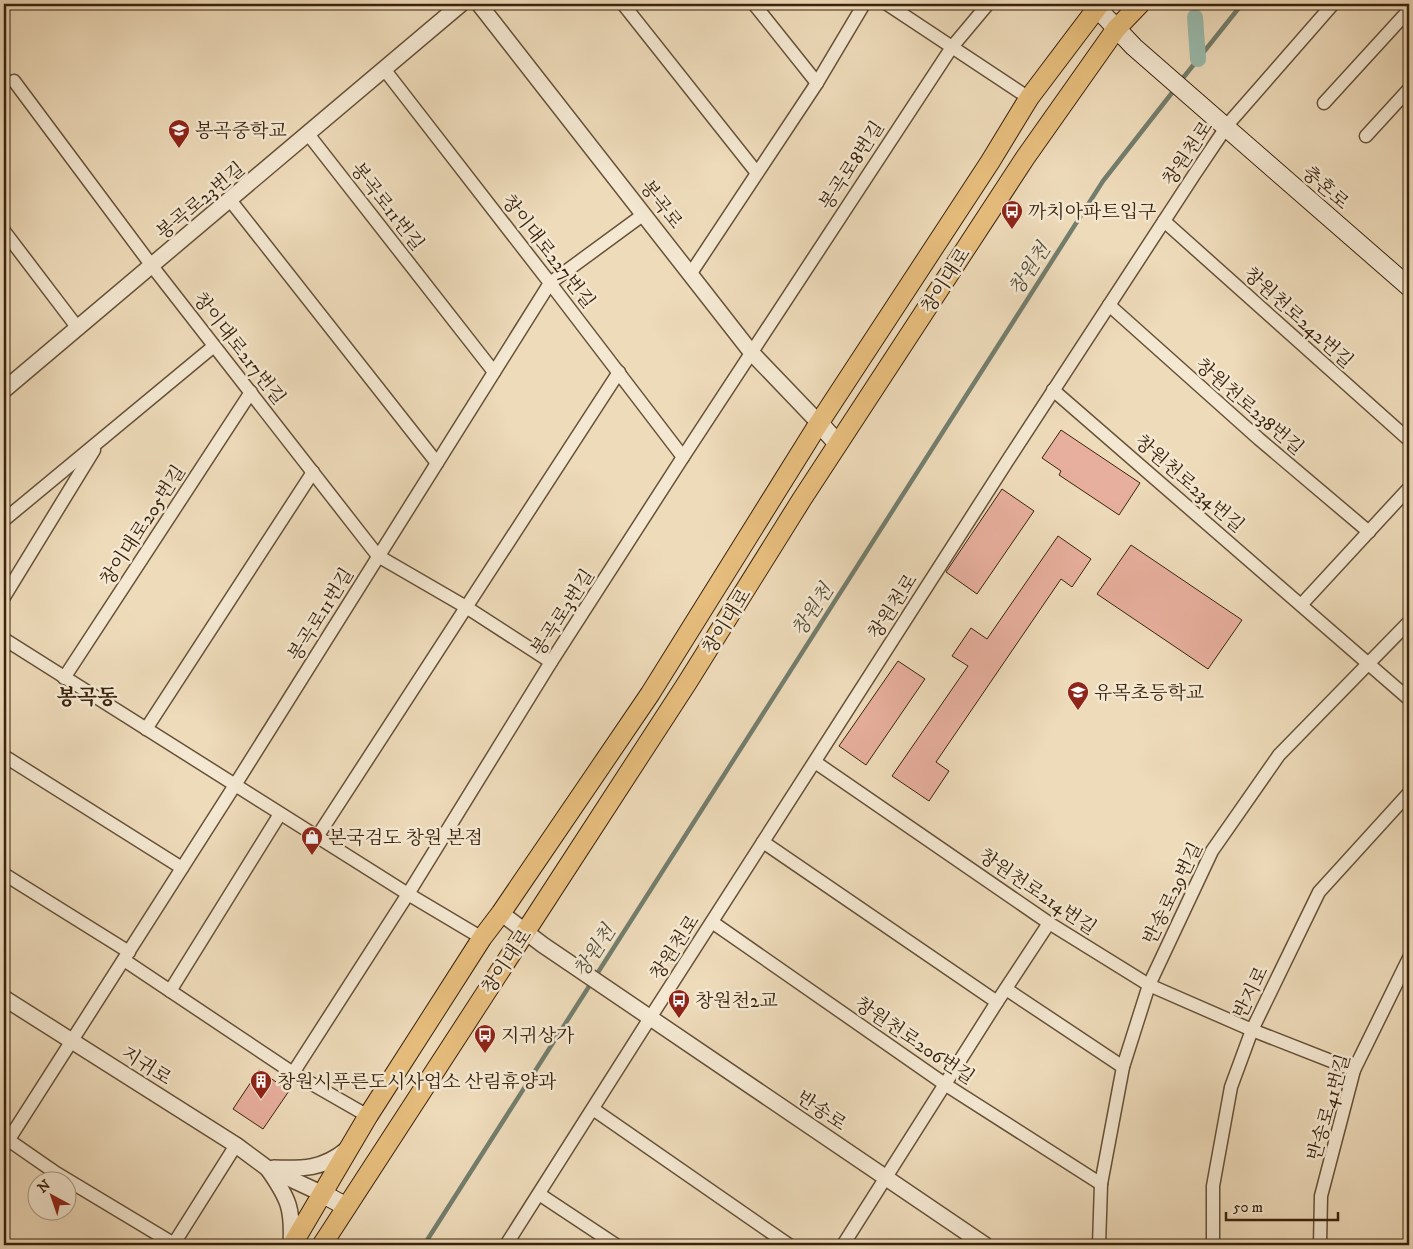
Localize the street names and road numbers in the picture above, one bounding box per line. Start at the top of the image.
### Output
street label: 봉곡로8번길 [815,117,889,215]
street label: 창원천로 [1158,117,1218,191]
street label: 봉곡로23번길 [152,158,250,245]
street label: 봉곡로11번길 [345,158,428,256]
street label: 충혼로 [1297,161,1353,215]
street label: 봉곡로 [635,176,687,234]
street label: 창이대로227번길 [496,190,599,314]
street label: 창이대로 [917,244,976,318]
street label: 창원천로242번길 [1238,263,1358,373]
street label: 창이대로217번길 [188,288,290,410]
street label: 창원천로238번길 [1190,354,1308,460]
street label: 창원천로234번길 [1130,430,1248,538]
street label: 창이대로205번길 [96,461,191,590]
street label: 봉곡로11번길 [284,564,359,666]
street label: 봉곡로3번길 [527,565,600,661]
street label: 창원천로 [864,570,923,644]
street label: 창이대로 [698,585,756,659]
street label: 반송로29번길 [1139,839,1208,948]
street label: 창원천로214번길 [974,844,1101,940]
street label: 창원천로 [646,911,705,985]
street label: 창이대로 [477,925,537,999]
street label: 반지로 [1229,963,1274,1022]
street label: 창원천로206번길 [850,993,978,1090]
street label: 지귀로 [117,1042,176,1091]
street label: 반송로41번길 [1303,1052,1356,1163]
street label: 반송로 [792,1086,850,1136]

